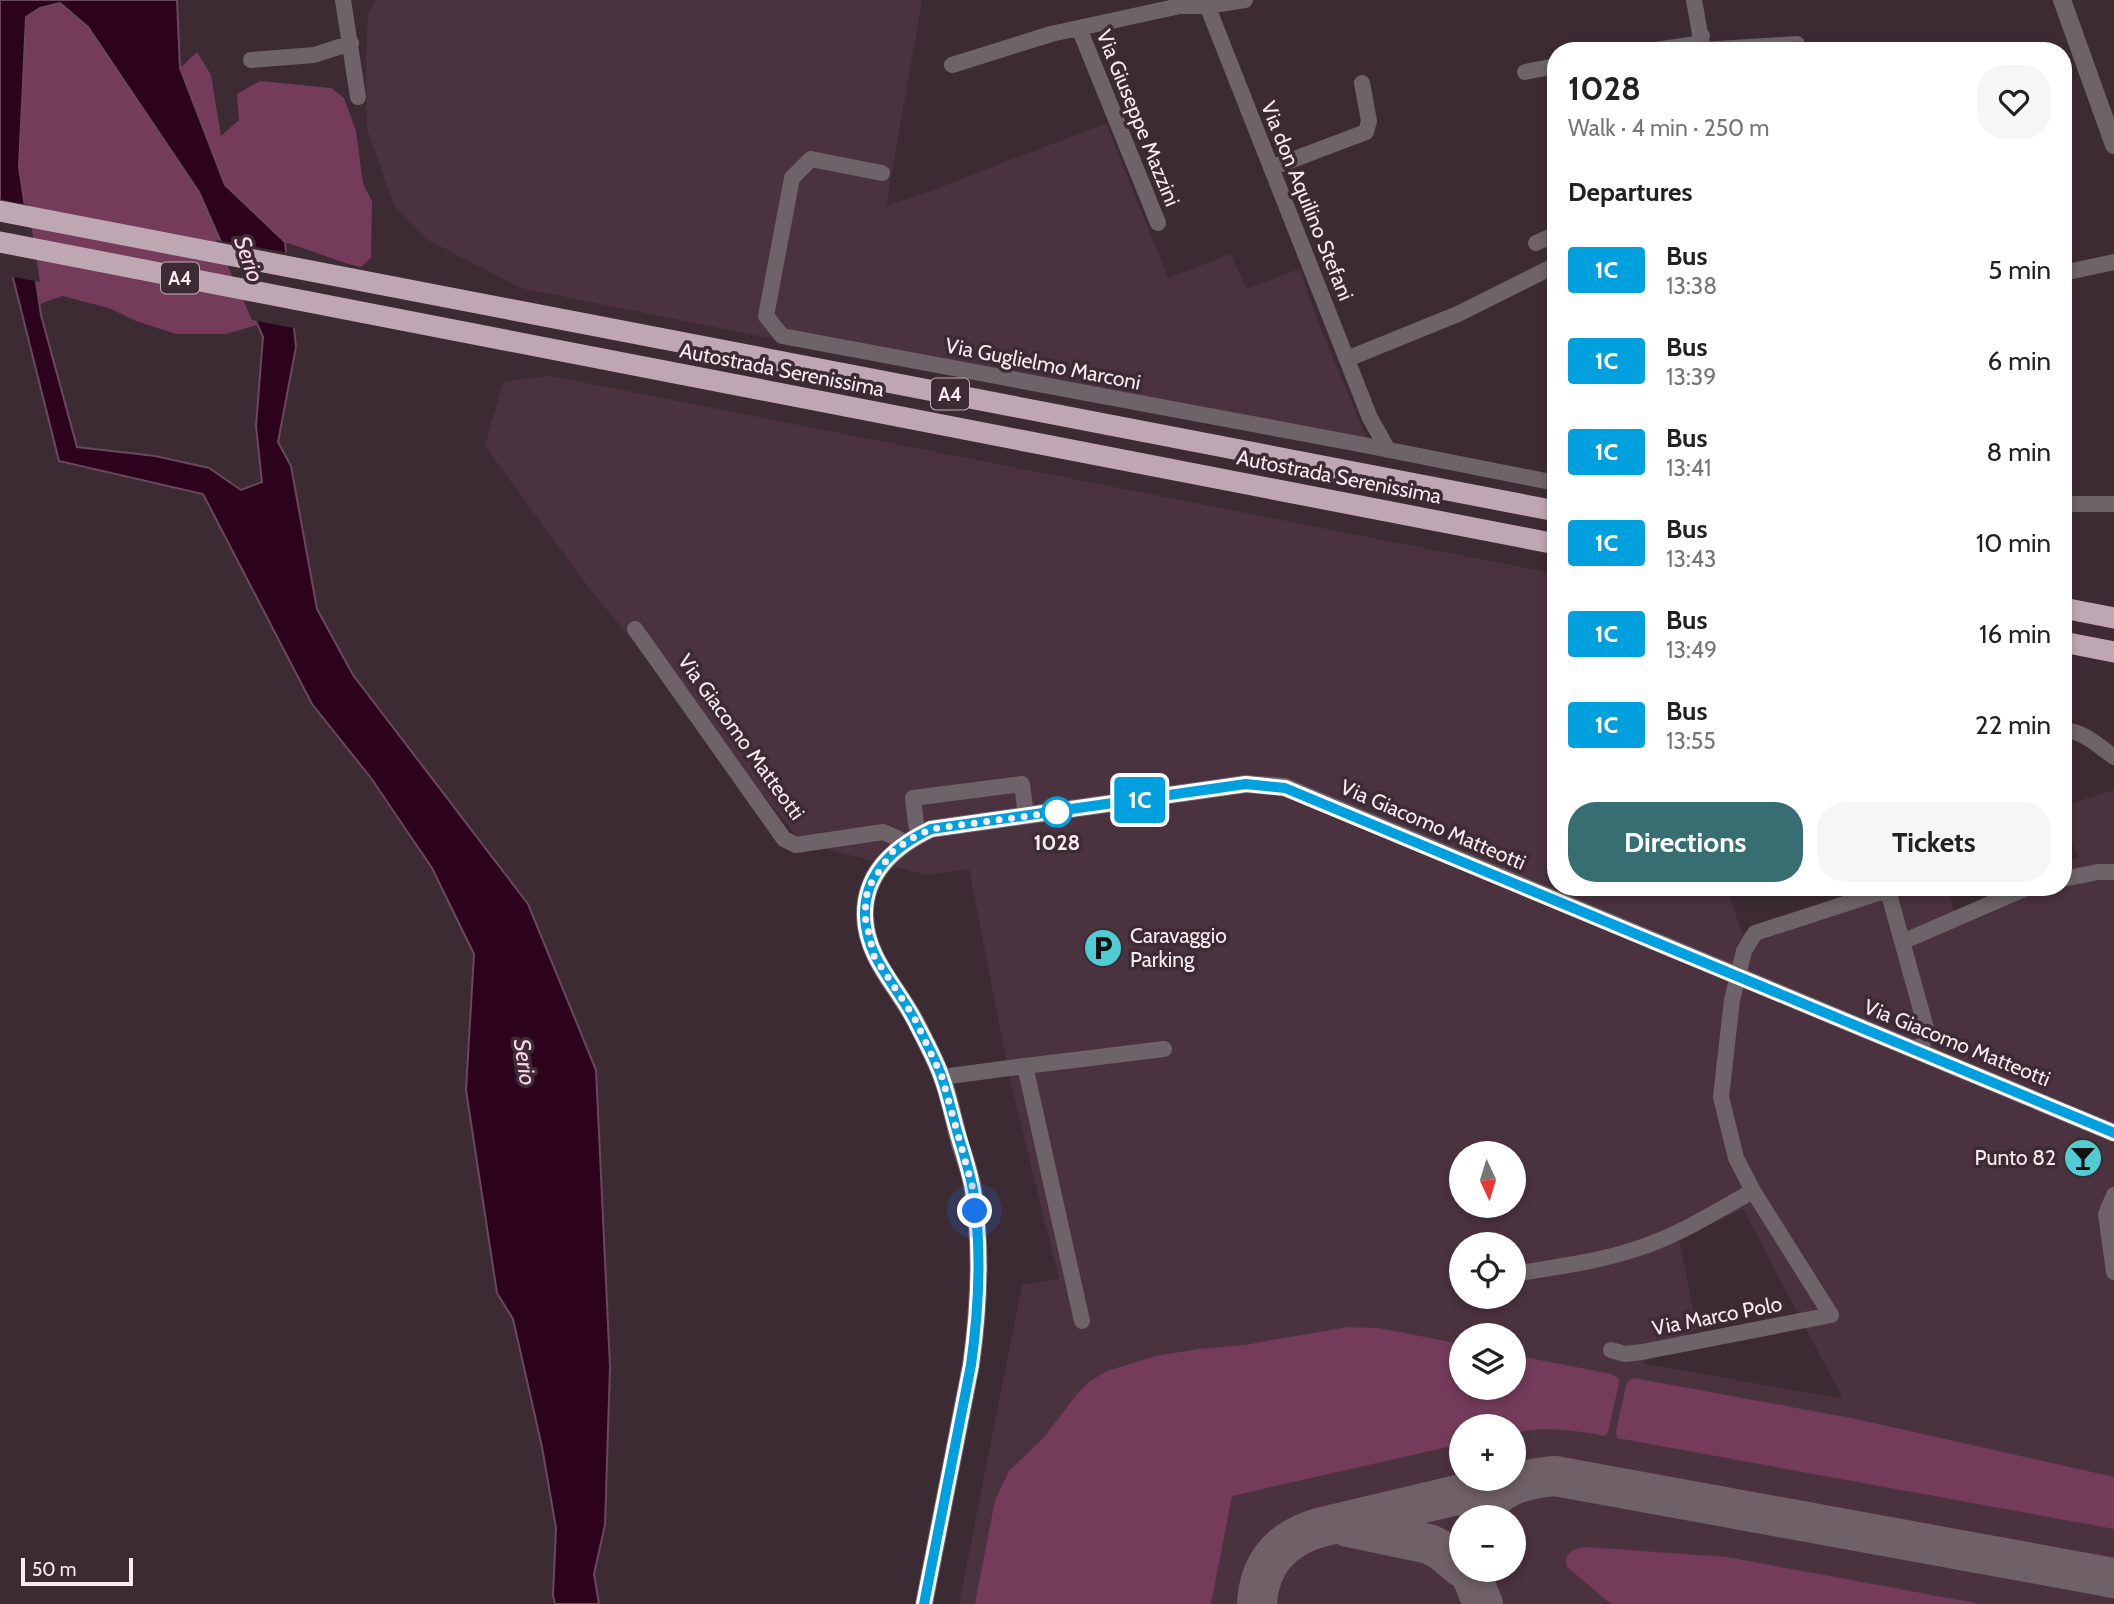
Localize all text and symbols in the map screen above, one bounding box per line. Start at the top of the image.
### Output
street label: Via Giuseppe Mazzini [1092,26,1185,210]
button: heart [1977,65,2051,139]
text: 1028 [1568,68,1641,108]
street label: Via don Aquilino Stefani [1256,97,1359,304]
text: Walk · 4 min · 250 m [1568,114,1770,142]
text: Departures [1568,176,1692,208]
water label: Serio [228,232,270,286]
text: Bus [1666,240,1707,272]
text: 5 min [1988,254,2051,286]
text: 1C [1595,255,1618,284]
road number: A4 [161,262,199,294]
text: 13:38 [1666,272,1717,300]
text: Bus [1666,331,1707,363]
street label: Via Guglielmo Marconi [943,332,1143,395]
street label: Autostrada Serenissima [678,337,886,402]
text: 6 min [1988,345,2051,377]
text: 1C [1595,346,1618,375]
text: 13:39 [1666,363,1716,391]
road number: A4 [931,378,969,410]
text: Bus [1666,422,1707,454]
text: 8 min [1987,436,2051,468]
text: 1C [1595,437,1618,466]
street label: Autostrada Serenissima [1235,444,1443,509]
text: 13:41 [1666,454,1712,482]
text: Bus [1666,513,1707,545]
text: 10 min [1976,527,2051,559]
text: 1C [1595,528,1618,557]
text: 13:43 [1666,545,1716,573]
text: Bus [1666,604,1707,636]
text: 16 min [1979,618,2051,650]
text: 1C [1595,619,1618,648]
text: 13:49 [1666,636,1717,664]
street label: Via Giacomo Matteotti [673,649,810,824]
text: Bus [1666,695,1707,727]
text: 22 min [1975,709,2051,741]
text: 1C [1595,710,1618,739]
text: 13:55 [1666,727,1716,755]
street label: Via Giacomo Matteotti [1337,774,1530,875]
line badge: 1C [1108,777,1172,823]
text: 1C [1128,785,1152,814]
marker: 1028 [1042,797,1072,827]
button: Directions [1568,802,1803,882]
button: Tickets [1817,802,2051,882]
place label: 1028 [1034,830,1080,855]
place label: Caravaggio Parking [1130,923,1227,972]
parking icon: Caravaggio Parking [1082,927,1124,969]
street label: Via Giacomo Matteotti [1860,994,2054,1091]
water label: Serio [508,1037,542,1087]
bar icon: Punto 82 [2062,1137,2104,1179]
north arrow [1449,1141,1526,1218]
map controls [1449,1141,1526,1582]
place label: Punto 82 [1975,1145,2056,1170]
your location [957,1193,992,1228]
button: locate [1449,1232,1526,1309]
street label: Via Marco Polo [1650,1291,1784,1340]
button: layers [1449,1323,1526,1400]
button: + [1449,1414,1526,1491]
button: − [1449,1505,1526,1582]
scale bar [21,1555,133,1587]
text: 50 m [32,1558,76,1581]

